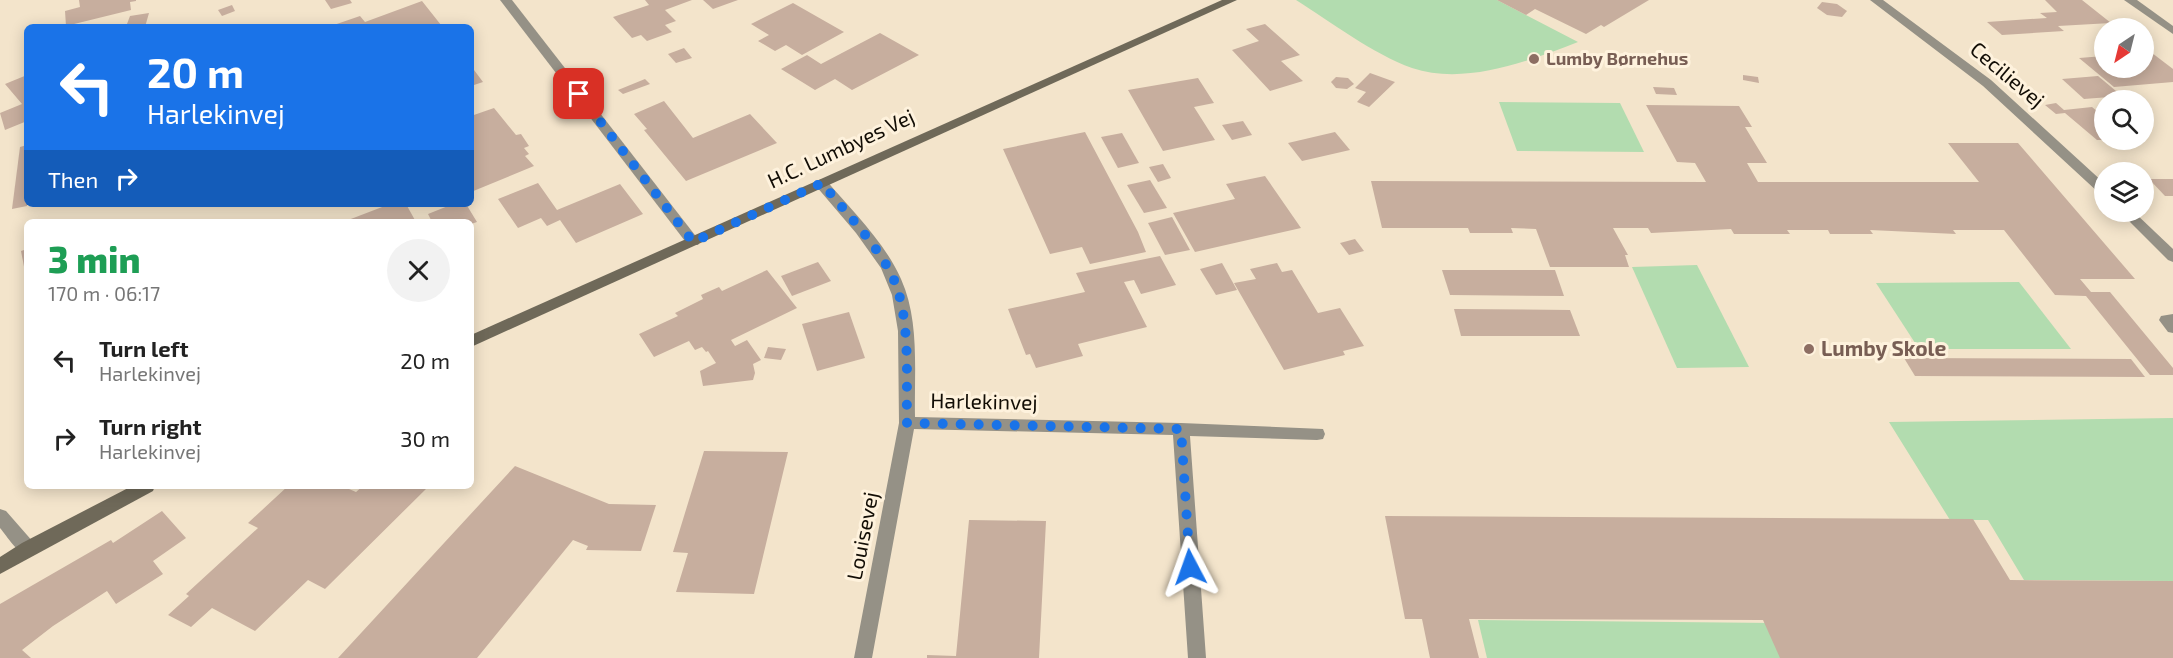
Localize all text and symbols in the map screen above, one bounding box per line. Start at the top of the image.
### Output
north arrow [2094,18,2154,78]
map controls [2094,18,2154,222]
street label: Cecilievej [1965,36,2050,113]
text: 20 m [147,46,244,96]
place label: Lumby Børnehus [1546,47,1688,69]
icon: left [48,48,126,126]
marker: Lumby Børnehus [1527,52,1541,66]
pin [553,68,604,119]
icon: arrive [562,77,595,110]
button: search [2094,90,2154,150]
text: Harlekinvej [147,97,285,129]
street label: H.C. Lumbyes Vej [763,103,918,193]
icon: right [110,162,143,195]
button: layers [2094,162,2154,222]
text: Then [48,166,98,192]
text: 3 min [48,237,141,280]
button: close [387,239,450,302]
text: 170 m · 06:17 [48,281,160,305]
text: Turn left [99,335,188,361]
place label: Lumby Skole [1821,335,1946,361]
marker: Lumby Skole [1802,342,1816,356]
icon: left [48,344,81,377]
text: 20 m [400,347,450,373]
text: Harlekinvej [99,361,201,385]
street label: Harlekinvej [930,387,1038,415]
text: Turn right [99,413,201,439]
icon: right [48,422,81,455]
text: 30 m [400,425,450,451]
text: Harlekinvej [99,439,201,463]
street label: Louisevej [841,490,883,582]
position arrow [1158,535,1222,599]

